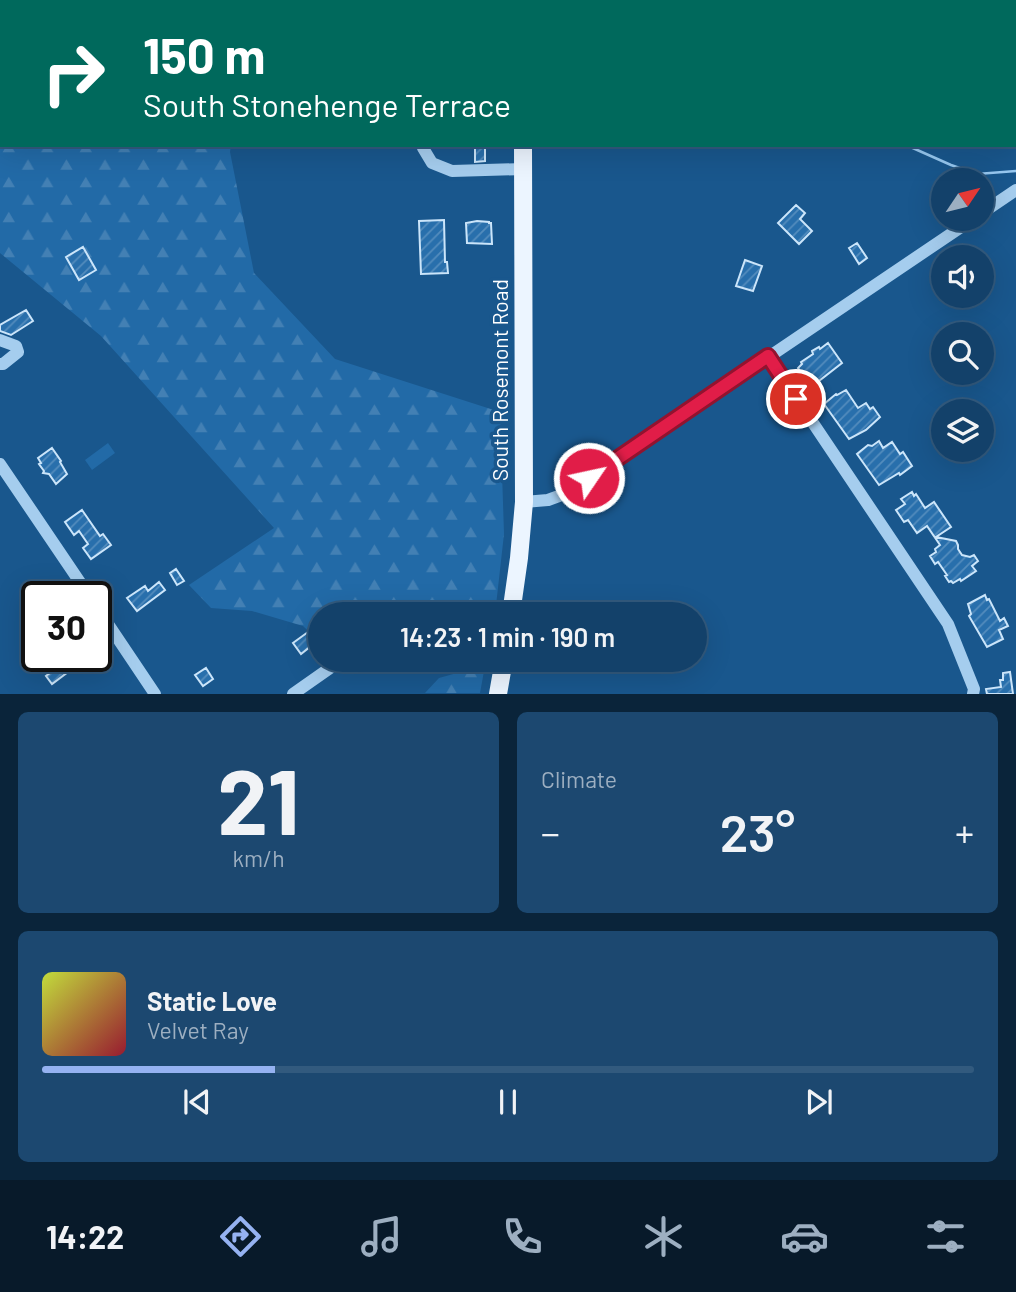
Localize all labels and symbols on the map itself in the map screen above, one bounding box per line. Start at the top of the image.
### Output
north arrow [931,168,994,231]
street label: South Rosemont Road [487,279,512,481]
pin [766,369,826,429]
position arrow [552,441,626,515]
speed limit sign: 30 [21,581,112,672]

